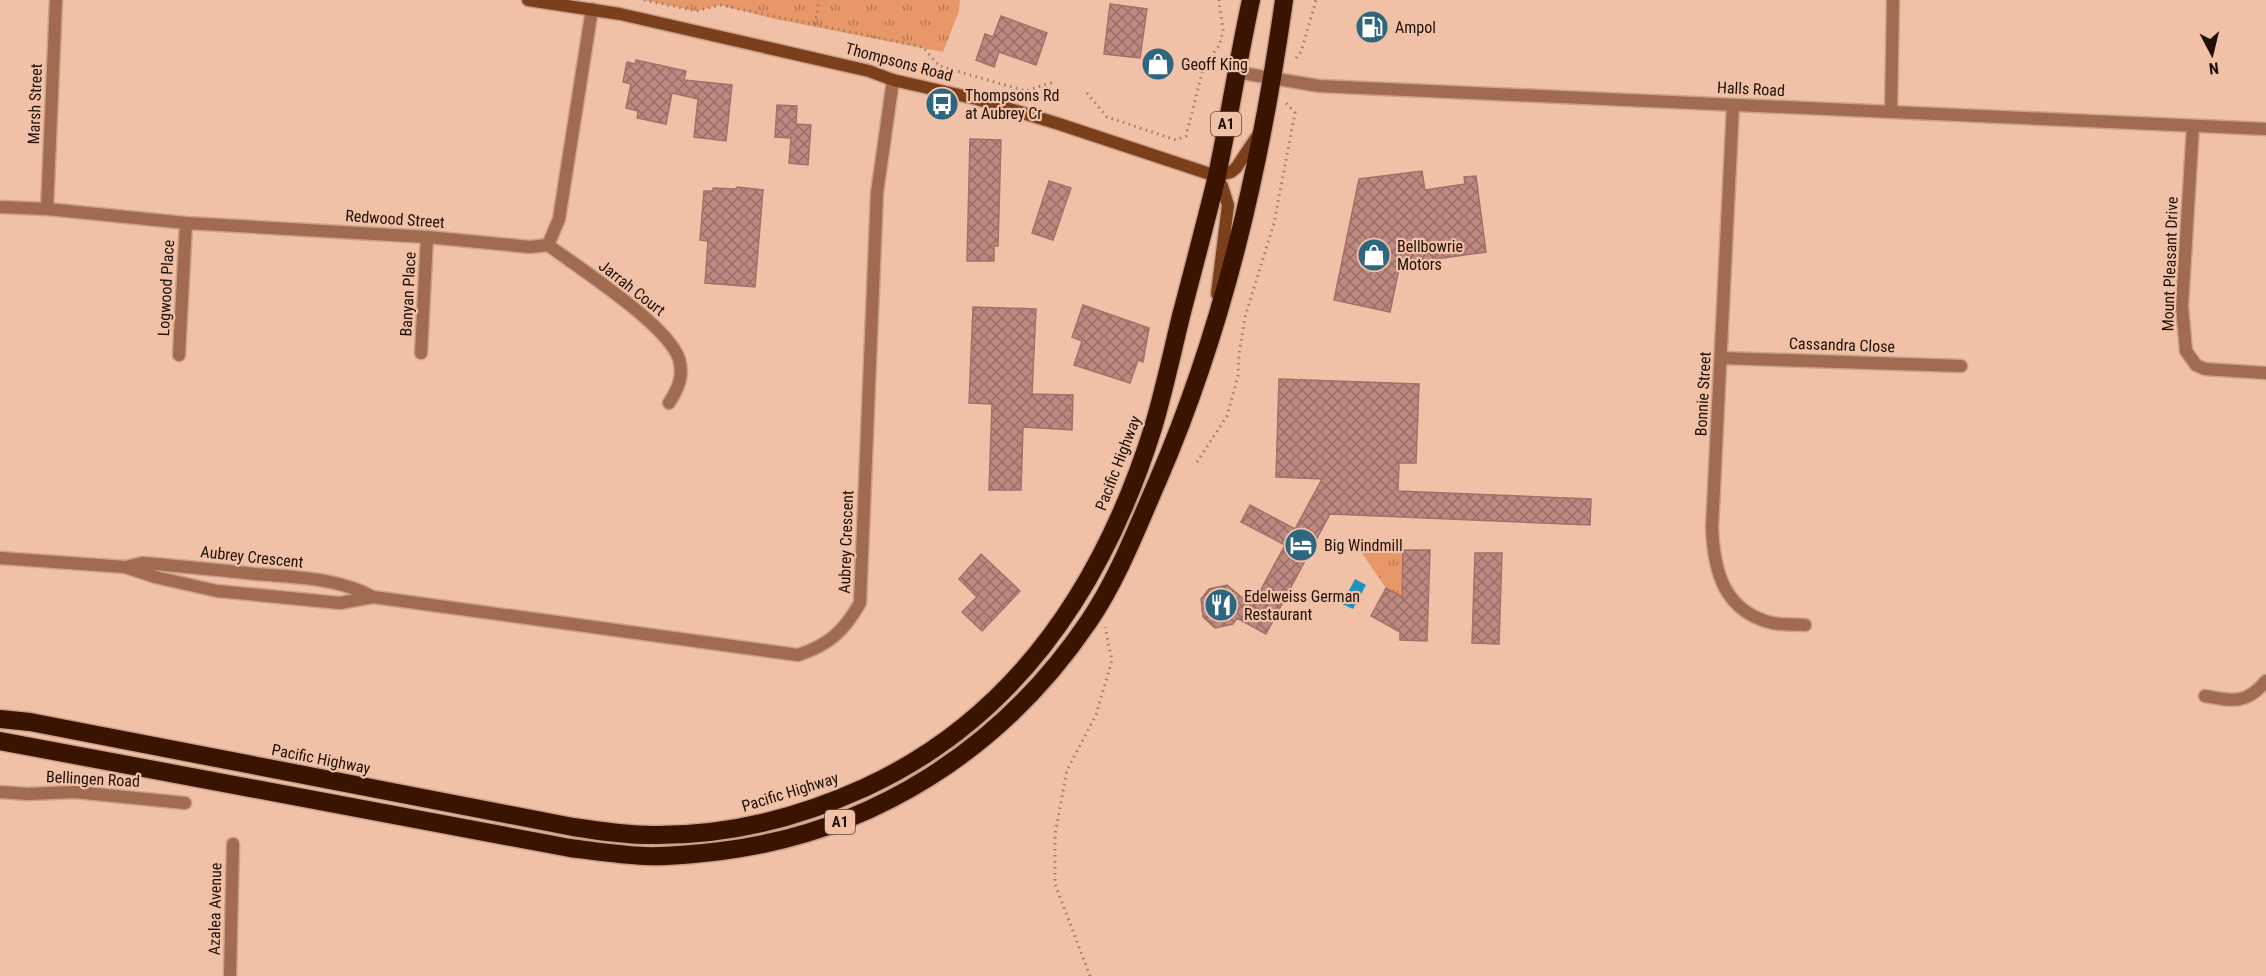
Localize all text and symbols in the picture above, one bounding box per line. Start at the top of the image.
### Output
fuel station icon: Ampol [1354,9,1390,45]
place label: Ampol [1395,18,1436,37]
north arrow [2182,24,2242,84]
street label: Thompsons Road [843,39,955,85]
shop icon: Geoff King [1140,46,1176,82]
place label: Geoff King [1181,55,1248,74]
text: N [2208,58,2220,78]
street label: Marsh Street [24,63,46,145]
street label: Halls Road [1717,78,1785,100]
bus stop icon: Thompsons Rd at Aubrey Cr [924,86,960,122]
place label: Thompsons Rd at Aubrey Cr [965,86,1060,123]
road number: A1 [1211,112,1241,136]
street label: Mount Pleasant Drive [2158,196,2182,332]
street label: Redwood Street [345,206,446,232]
shop icon: Bellbowrie Motors [1356,237,1392,273]
place label: Bellbowrie Motors [1397,237,1463,274]
street label: Logwood Place [154,239,178,337]
street label: Banyan Place [396,251,420,337]
street label: Jarrah Court [595,256,669,320]
street label: Cassandra Close [1789,334,1895,356]
street label: Bonnie Street [1691,351,1715,437]
street label: Pacific Highway [1091,412,1145,513]
street label: Aubrey Crescent [835,490,857,594]
hotel icon: Big Windmill [1283,527,1319,563]
place label: Big Windmill [1324,536,1403,555]
street label: Aubrey Crescent [200,542,305,572]
restaurant icon: Edelweiss German Restaurant [1203,587,1239,623]
place label: Edelweiss German Restaurant [1244,587,1360,624]
street label: Pacific Highway [270,740,372,778]
street label: Bellingen Road [46,767,140,791]
street label: Pacific Highway [739,768,841,816]
road number: A1 [825,810,855,834]
street label: Azalea Avenue [205,863,225,955]

